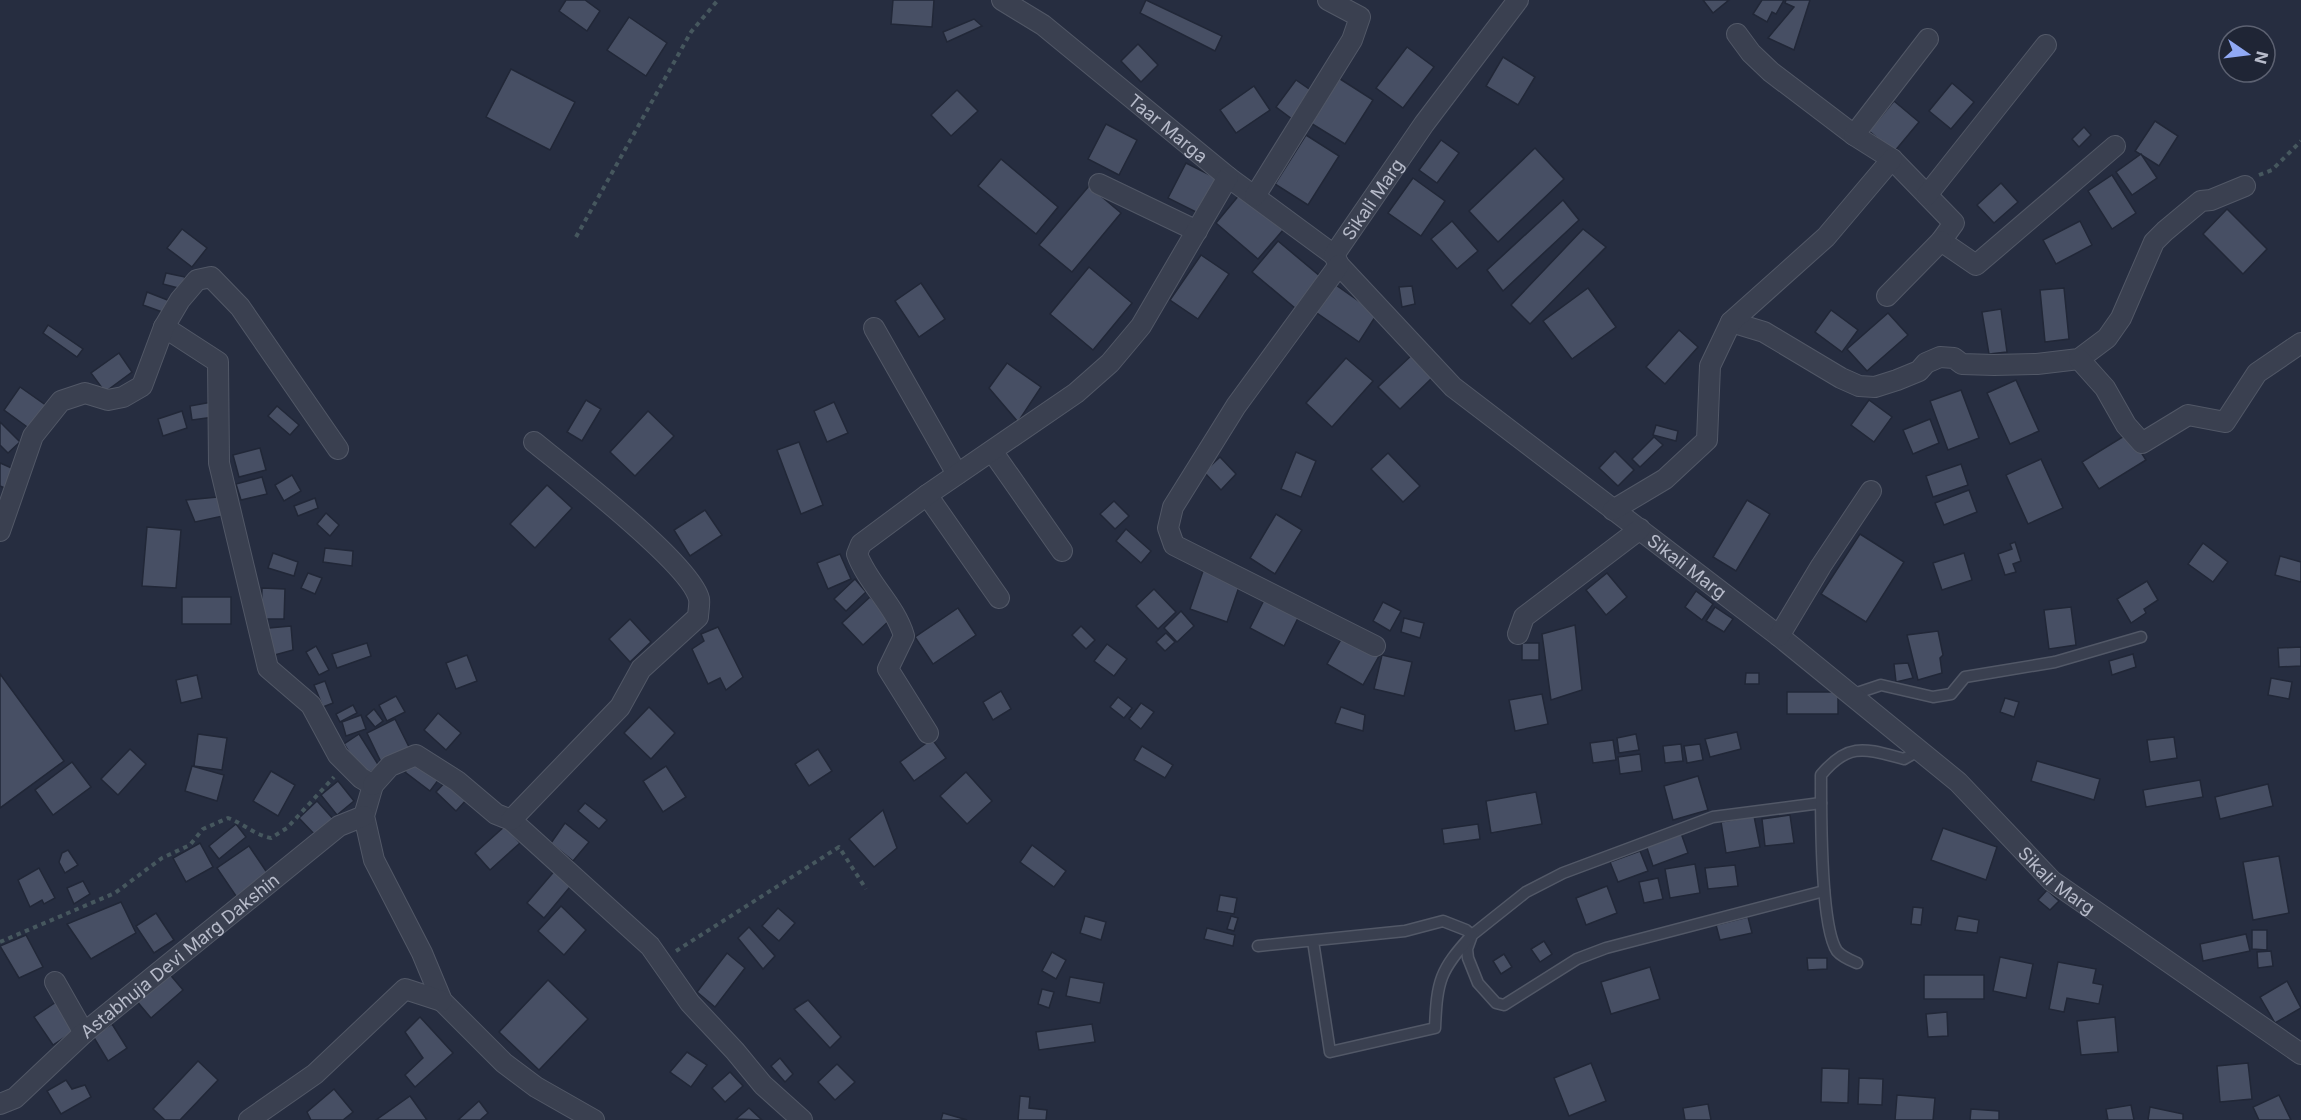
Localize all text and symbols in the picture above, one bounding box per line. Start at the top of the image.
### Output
north arrow [2217,24,2277,84]
text: N [2250,49,2273,66]
street label: Taar Marga [1124,89,1212,167]
street label: Sikali Marg [1337,154,1408,243]
street label: Sikali Marg [1644,529,1731,603]
street label: Sikali Marg [2014,842,2099,918]
street label: Astabhuja Devi Marg Dakshin [76,869,283,1042]

